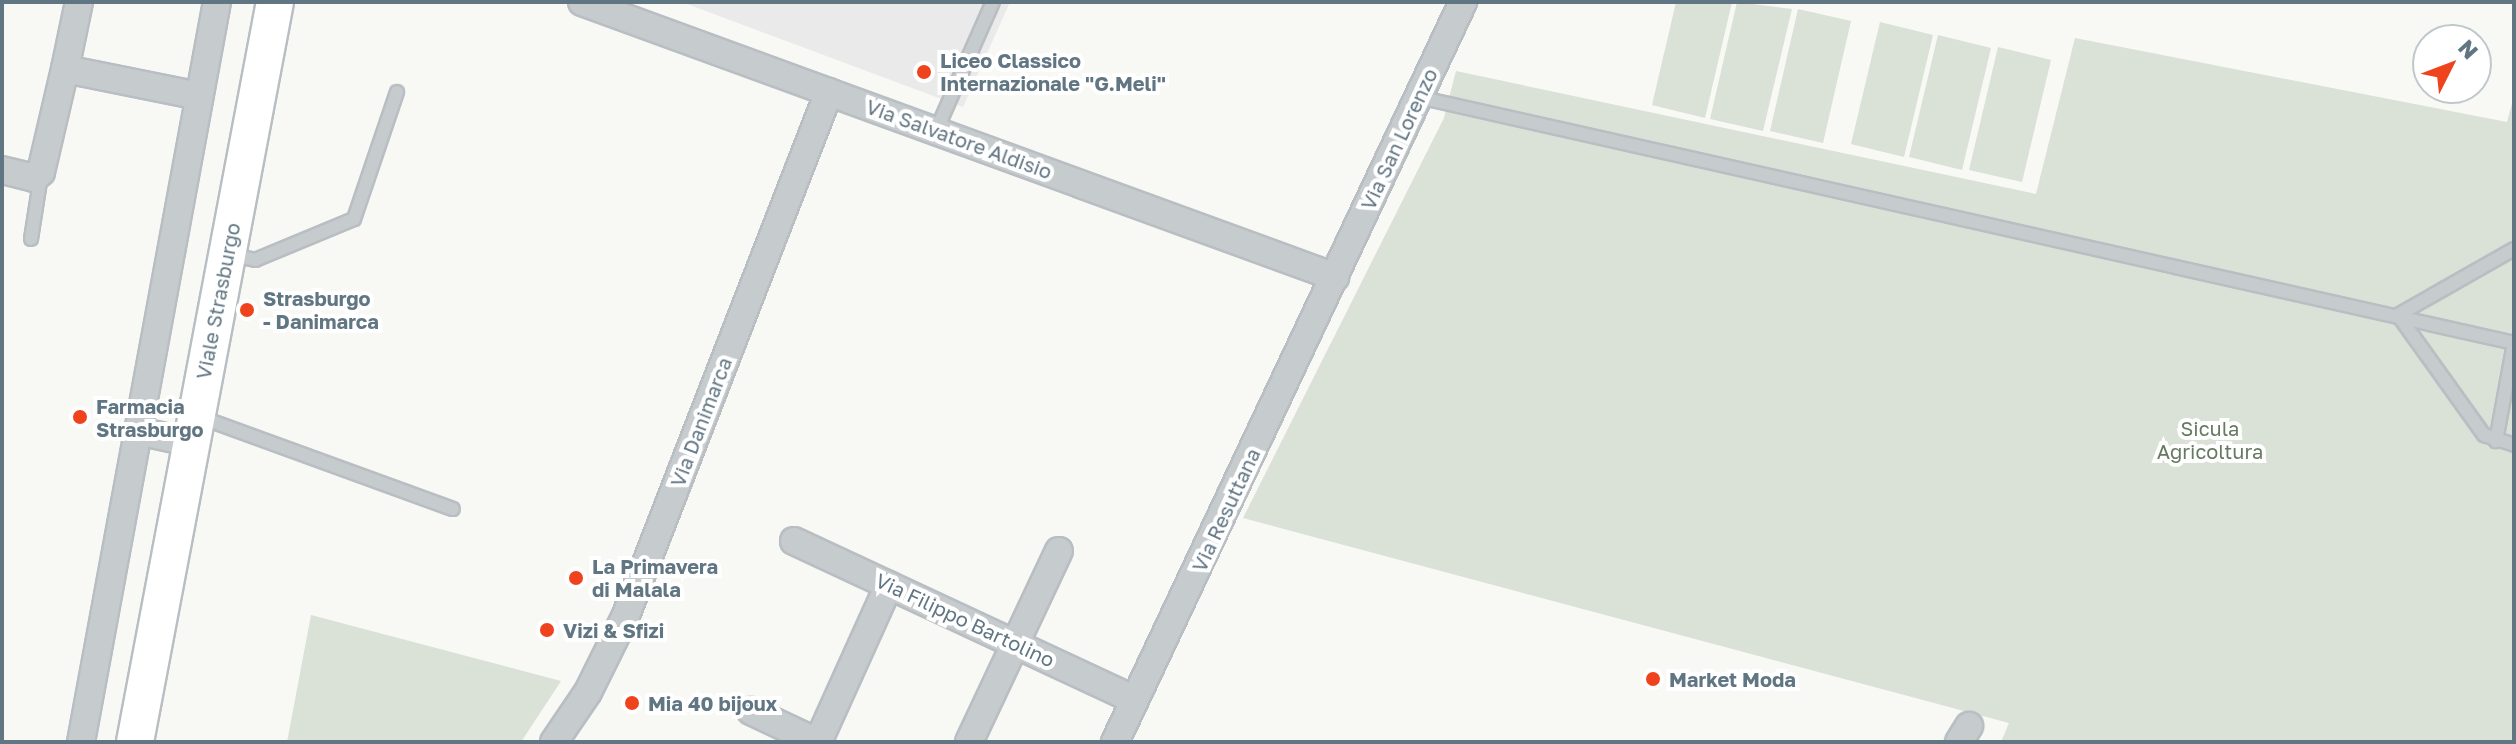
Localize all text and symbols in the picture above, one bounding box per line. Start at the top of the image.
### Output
north arrow [2412,24,2492,104]
text: N [2453,34,2484,64]
place label: Liceo Classico Internazionale "G.Meli" [940,48,1166,95]
marker: Liceo Classico Internazionale "G.Meli" [915,63,933,81]
street label: Via San Lorenzo [1356,64,1442,214]
street label: Via Salvatore Aldisio [863,94,1055,184]
street label: Viale Strasburgo [191,221,245,381]
place label: Strasburgo - Danimarca [263,286,379,333]
marker: Strasburgo - Danimarca [238,301,256,319]
street label: Via Danimarca [665,354,737,490]
place label: Farmacia Strasburgo [96,394,204,441]
marker: Farmacia Strasburgo [71,408,89,426]
park label: Sicula Agricoltura [2157,417,2263,464]
street label: Via Resuttana [1187,444,1265,576]
place label: La Primavera di Malala [592,554,718,601]
street label: Via Filippo Bartolino [872,568,1058,672]
marker: La Primavera di Malala [567,569,585,587]
place label: Vizi & Sfizi [563,618,664,642]
marker: Vizi & Sfizi [538,621,556,639]
place label: Market Moda [1669,667,1796,691]
marker: Market Moda [1644,670,1662,688]
place label: Mia 40 bijoux [648,691,777,715]
marker: Mia 40 bijoux [623,694,641,712]

